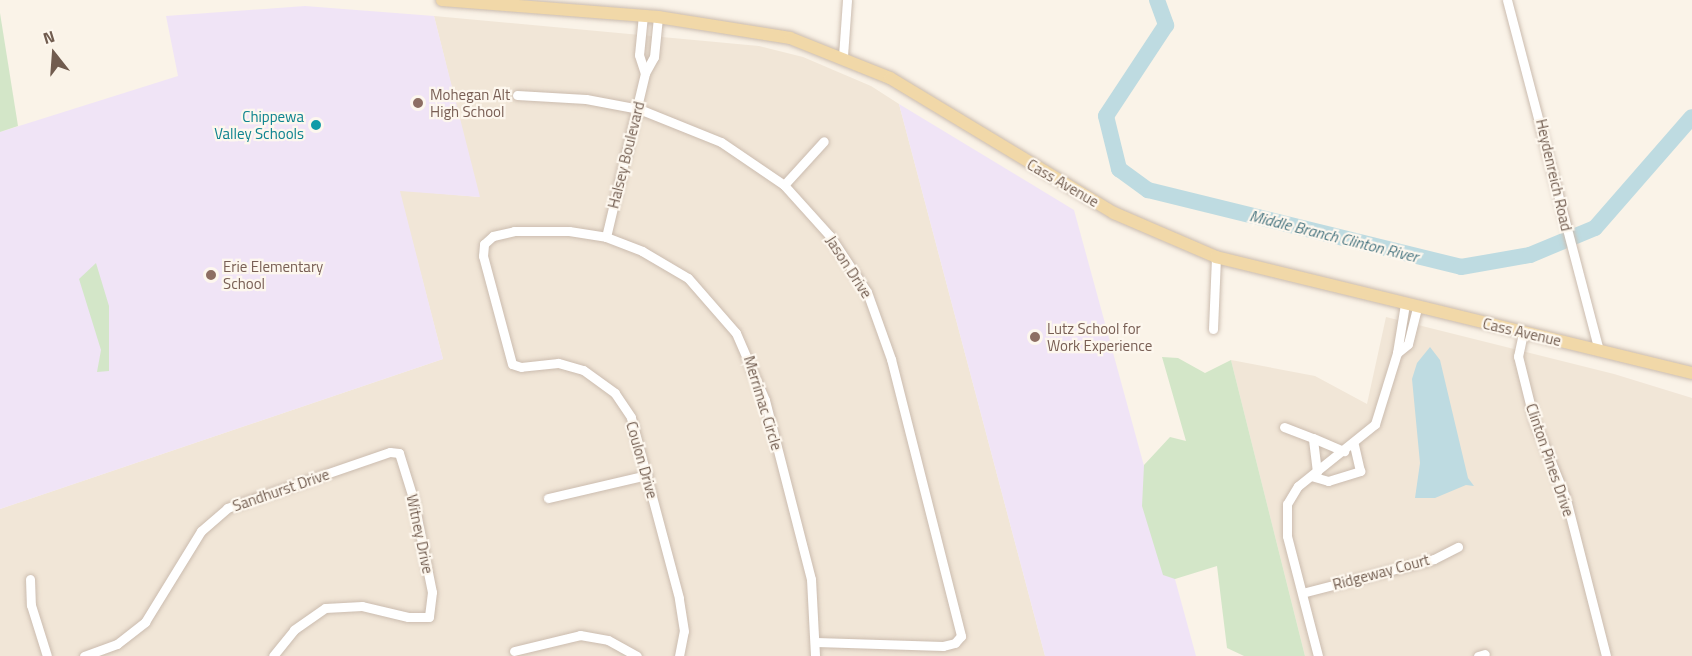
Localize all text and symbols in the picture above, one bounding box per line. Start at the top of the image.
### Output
north arrow [24,24,84,84]
text: N [40,24,58,50]
place label: Mohegan Alt High School [430,85,510,120]
marker: Mohegan Alt High School [411,96,425,110]
street label: Halsey Boulevard [604,100,648,210]
place label: Chippewa Valley Schools [214,107,304,142]
street label: Heydenreich Road [1532,117,1576,233]
marker: Chippewa Valley Schools [309,118,323,132]
street label: Cass Avenue [1024,155,1102,211]
water label: Middle Branch Clinton River [1248,206,1420,266]
street label: Jason Drive [822,232,876,302]
place label: Erie Elementary School [223,257,323,292]
marker: Erie Elementary School [204,268,218,282]
street label: Cass Avenue [1481,314,1563,350]
place label: Lutz School for Work Experience [1047,319,1152,354]
marker: Lutz School for Work Experience [1028,330,1042,344]
street label: Merrimac Circle [740,354,786,452]
street label: Clinton Pines Drive [1522,401,1578,519]
street label: Coulon Drive [622,419,662,501]
street label: Sandhurst Drive [230,465,332,515]
street label: Witney Drive [403,493,437,575]
street label: Ridgeway Court [1331,550,1431,594]

